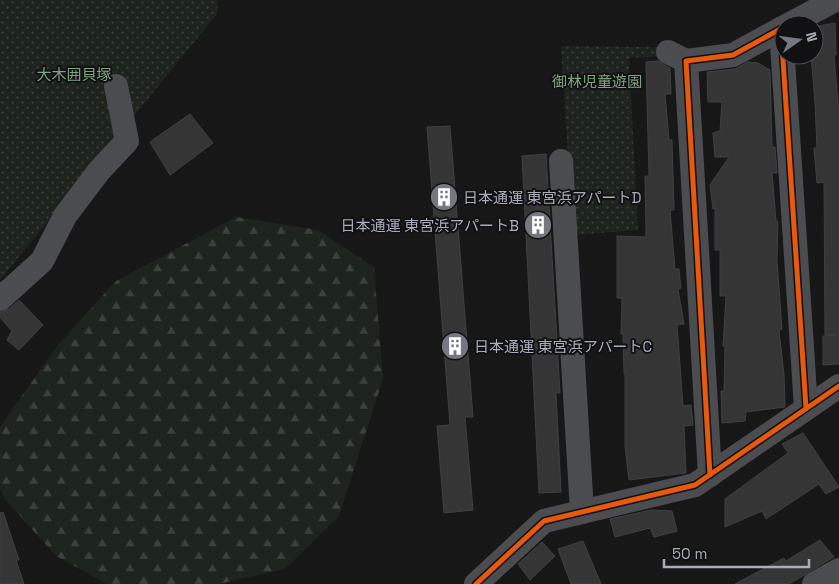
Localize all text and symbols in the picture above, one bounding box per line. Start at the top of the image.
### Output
north arrow [774,15,824,65]
text: N [802,30,821,44]
park label: 大木囲貝塚 [36,65,112,84]
park label: 御林児童遊園 [552,72,642,91]
building icon: 日本通運 東宮浜アパートD [429,182,459,212]
place label: 日本通運 東宮浜アパートD [463,188,642,207]
building icon: 日本通運 東宮浜アパートB [523,210,553,240]
place label: 日本通運 東宮浜アパートB [341,216,519,235]
building icon: 日本通運 東宮浜アパートC [440,331,470,361]
place label: 日本通運 東宮浜アパートC [474,337,652,356]
scale bar [664,536,809,568]
text: 50 m [672,544,707,563]

